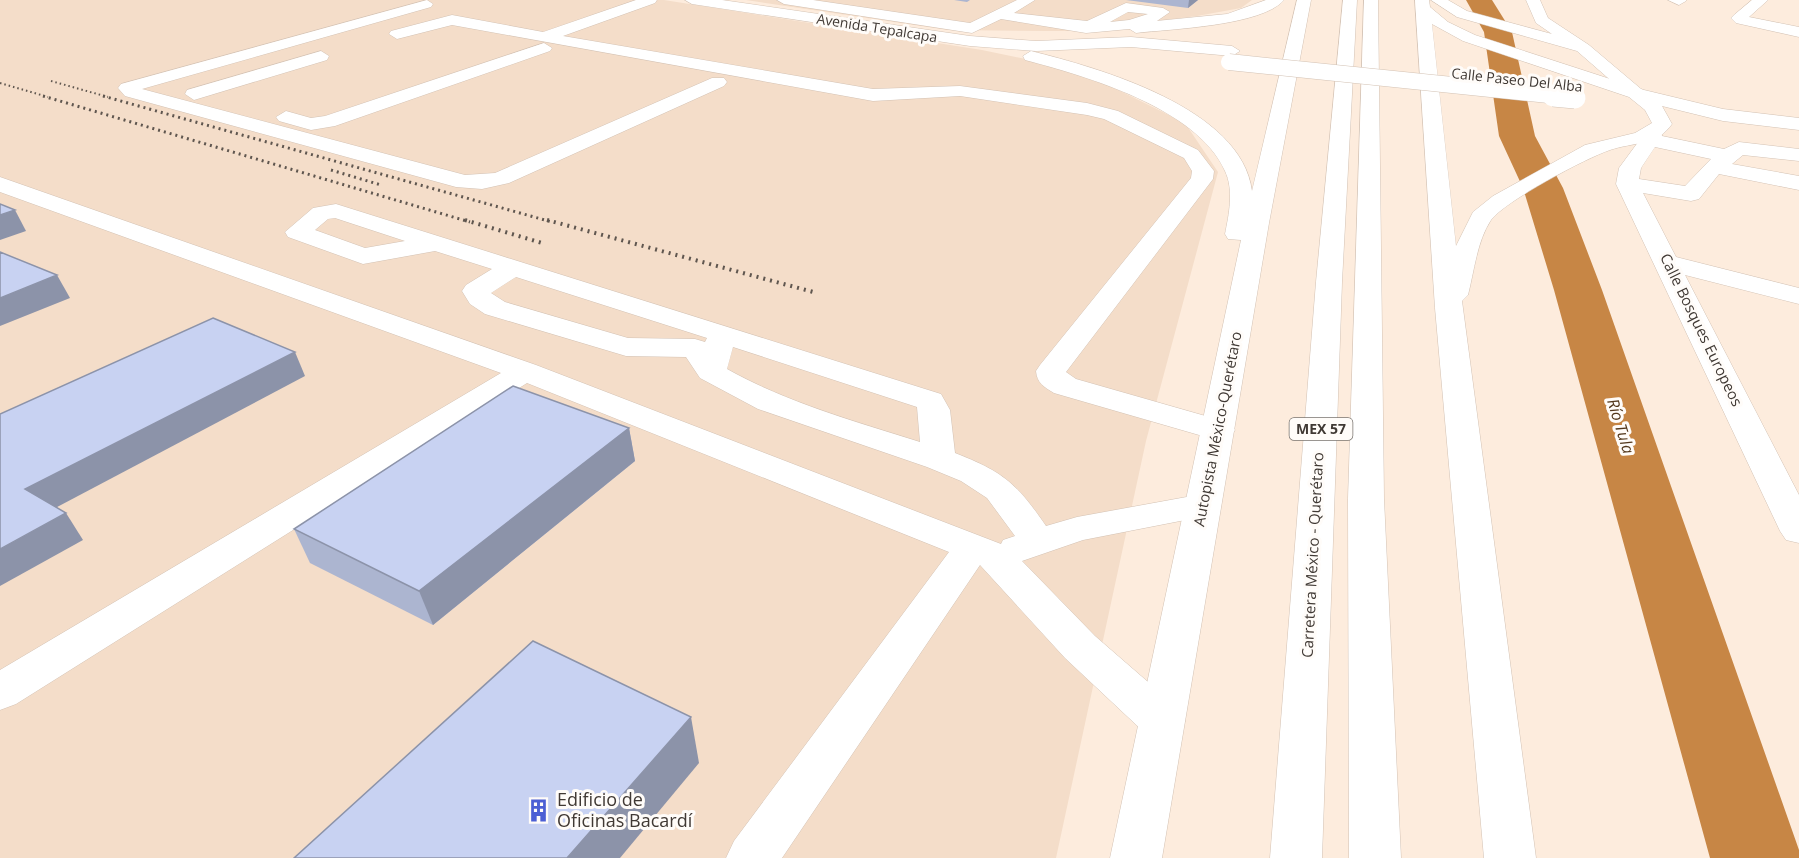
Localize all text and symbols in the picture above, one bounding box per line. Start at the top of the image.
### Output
street label: Avenida Tepalcapa [815,9,939,46]
street label: Calle Paseo Del Alba [1450,63,1584,96]
street label: Calle Bosques Europeos [1656,250,1748,409]
street label: Autopista México-Querétaro [1188,330,1246,528]
water label: Río Tula [1602,396,1640,456]
road number: MEX 57 [1290,418,1352,440]
street label: Carretera México - Querétaro [1297,452,1327,658]
place label: Edificio de Oficinas Bacardí [557,787,693,832]
building icon: Edificio de Oficinas Bacardí [526,797,552,823]

